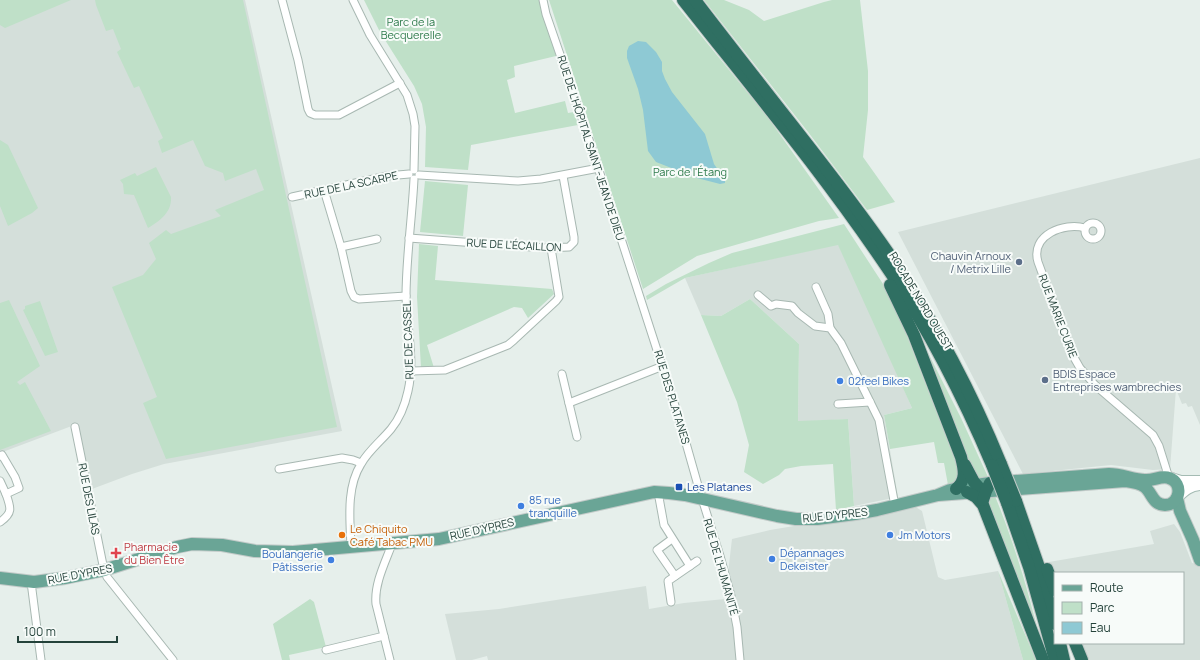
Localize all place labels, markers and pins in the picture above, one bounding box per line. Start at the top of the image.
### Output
place label: Chauvin Arnoux / Metrix Lille [931,248,1012,276]
marker: Chauvin Arnoux / Metrix Lille [1014,257,1024,267]
place label: BDIS Espace Entreprises wambrechies [1053,366,1182,394]
place label: 02feel Bikes [848,373,909,388]
marker: BDIS Espace Entreprises wambrechies [1040,375,1050,385]
marker: 02feel Bikes [835,376,845,386]
place label: Les Platanes [687,479,752,494]
marker: Les Platanes [674,482,684,492]
place label: 85 rue tranquille [529,492,578,520]
marker: 85 rue tranquille [516,501,526,511]
place label: Le Chiquito Café Tabac PMU [350,521,433,549]
place label: Jm Motors [898,527,951,542]
marker: Le Chiquito Café Tabac PMU [337,530,347,540]
marker: Jm Motors [885,530,895,540]
place label: Pharmacie du Bien Être [124,539,185,567]
place label: Dépannages Dekeister [780,545,844,573]
place label: Boulangerie Pâtisserie [262,546,324,574]
marker: Pharmacie du Bien Être [111,548,121,558]
marker: Dépannages Dekeister [767,554,777,564]
marker: Boulangerie Pâtisserie [326,555,336,565]

